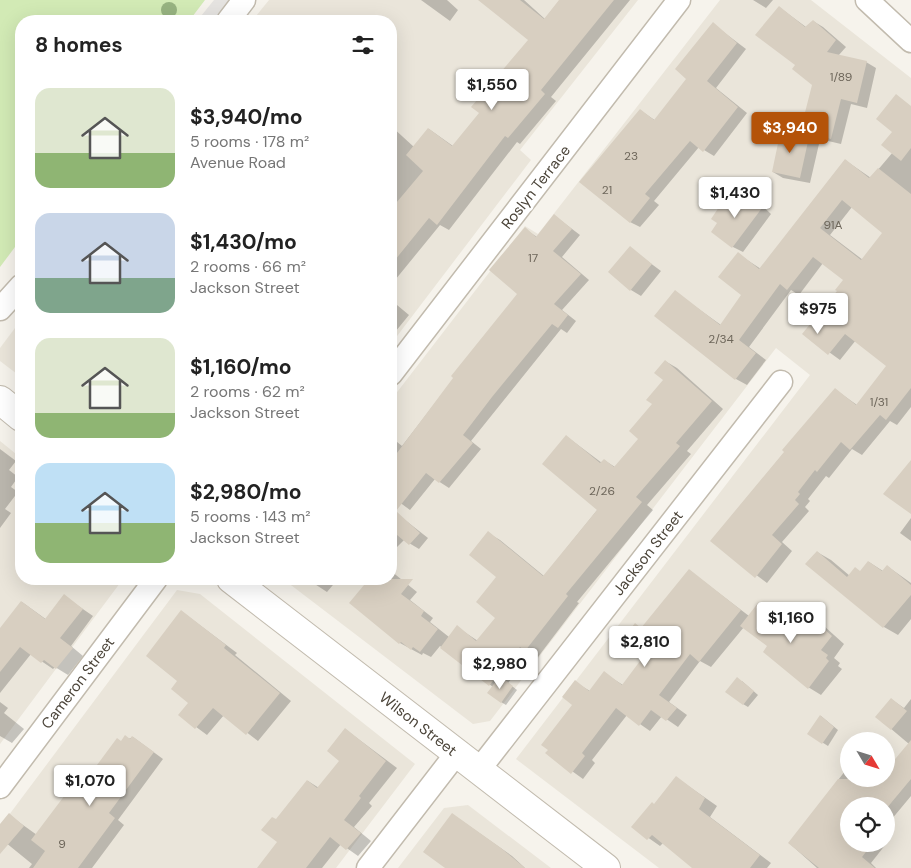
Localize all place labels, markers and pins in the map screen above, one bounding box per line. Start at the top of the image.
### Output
pin: $1,550 [451,68,533,111]
pin: $3,940 [749,112,831,154]
pin: $1,430 [694,176,776,219]
pin: $975 [788,292,848,335]
pin: $1,160 [750,602,832,644]
pin: $2,810 [604,626,686,668]
pin: $2,980 [459,648,541,690]
pin: $1,070 [49,764,131,807]

